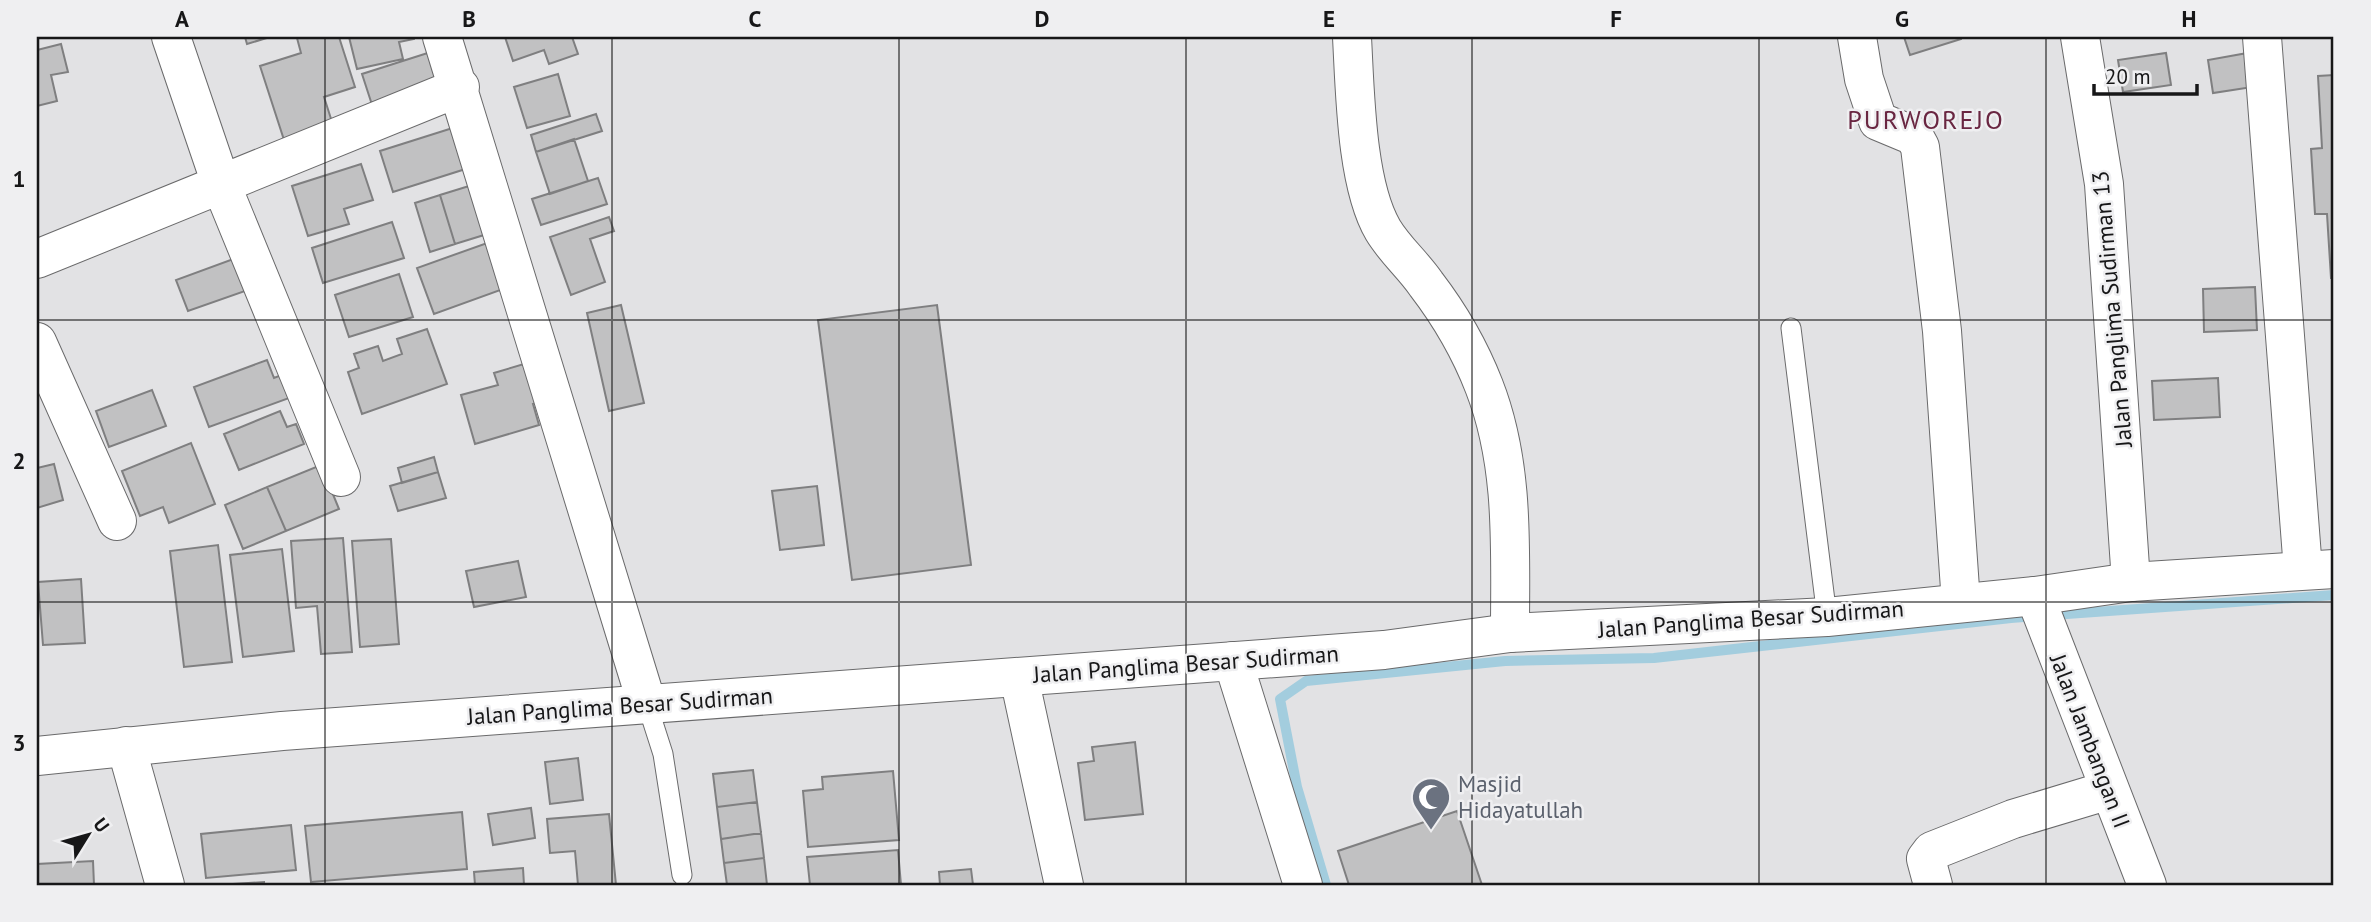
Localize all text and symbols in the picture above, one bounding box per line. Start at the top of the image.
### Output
text: A [175,4,189,33]
text: B [462,4,476,33]
text: C [749,4,762,33]
text: D [1035,4,1049,33]
text: E [1323,4,1335,33]
text: F [1610,4,1622,33]
text: G [1895,4,1909,33]
text: H [2182,4,2196,33]
scale bar [2094,52,2198,96]
text: 20 m [2105,63,2151,90]
district label: PURWOREJO [1847,103,2005,136]
text: 1 [12,164,26,193]
street label: Jalan Panglima Sudirman 13 [2085,170,2138,449]
text: 2 [12,446,26,475]
street label: Jalan Panglima Besar Sudirman [1596,593,1905,644]
street label: Jalan Panglima Besar Sudirman [1031,638,1340,689]
street label: Jalan Jambangan II [2044,649,2137,832]
street label: Jalan Panglima Besar Sudirman [465,680,774,731]
text: 3 [12,728,26,757]
place label: Masjid Hidayatullah [1458,769,1583,824]
mosque icon: Masjid Hidayatullah [1410,776,1452,831]
north arrow [52,800,122,870]
text: U [88,813,115,837]

